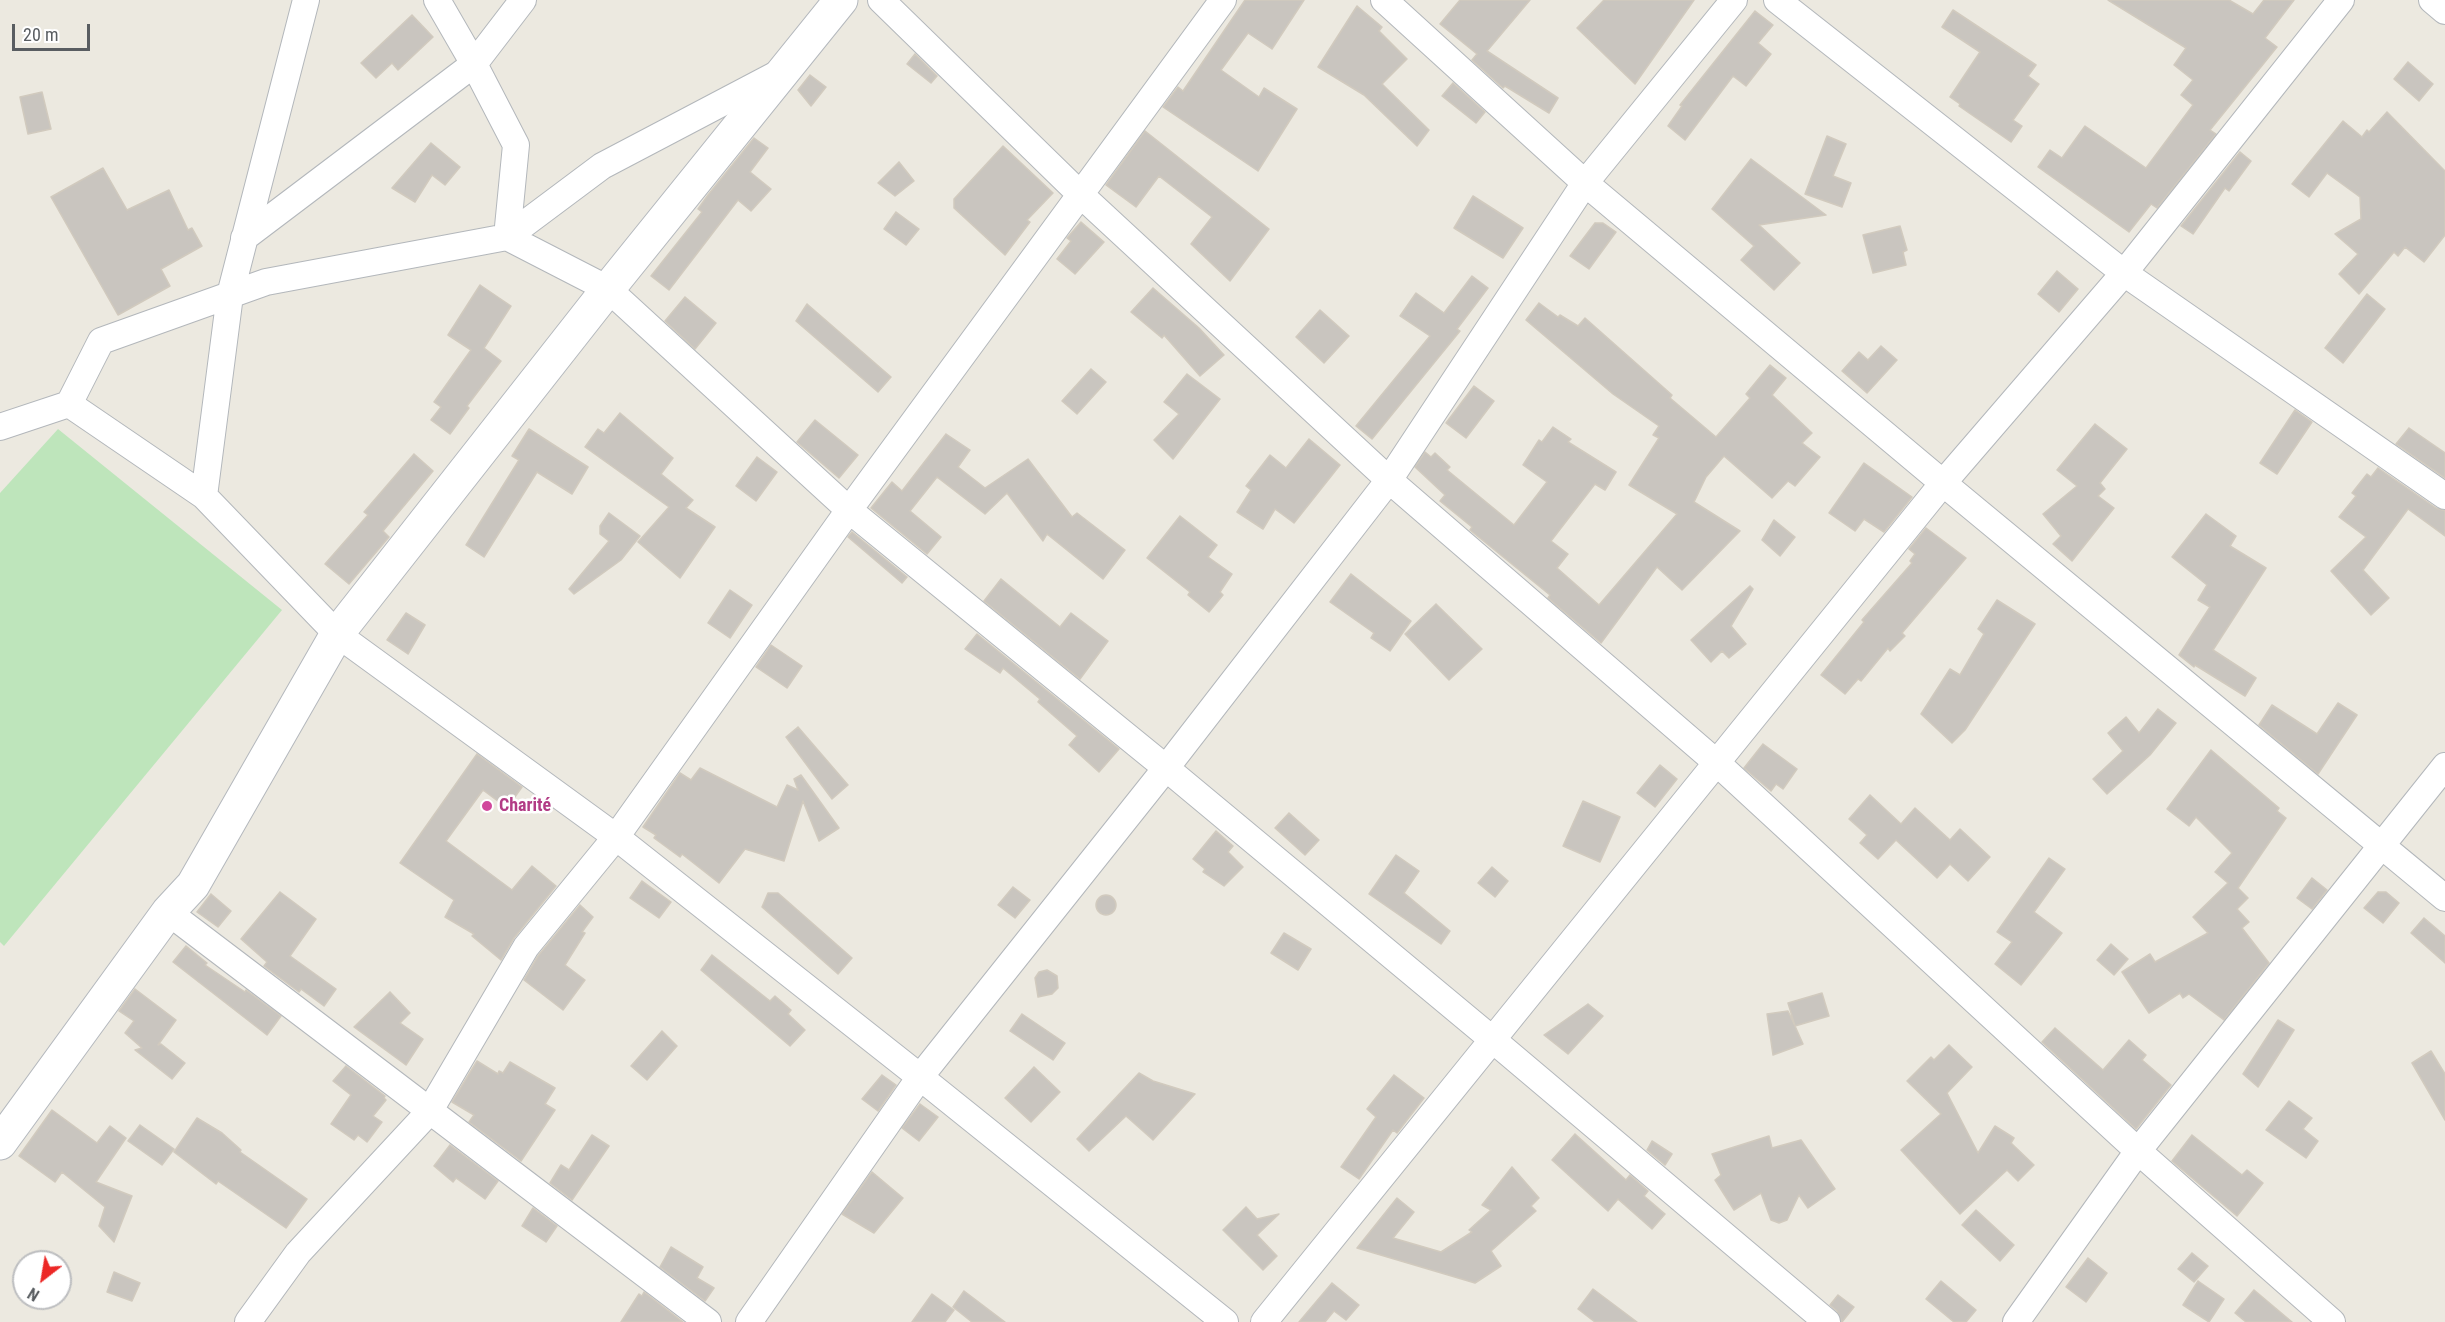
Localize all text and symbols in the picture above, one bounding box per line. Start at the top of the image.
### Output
scale bar [15,12,93,50]
text: 20 m [23,24,58,45]
place label: Charité [499,795,551,817]
marker: Charité [480,799,494,813]
north arrow [12,1250,72,1310]
text: N [24,1283,43,1305]

